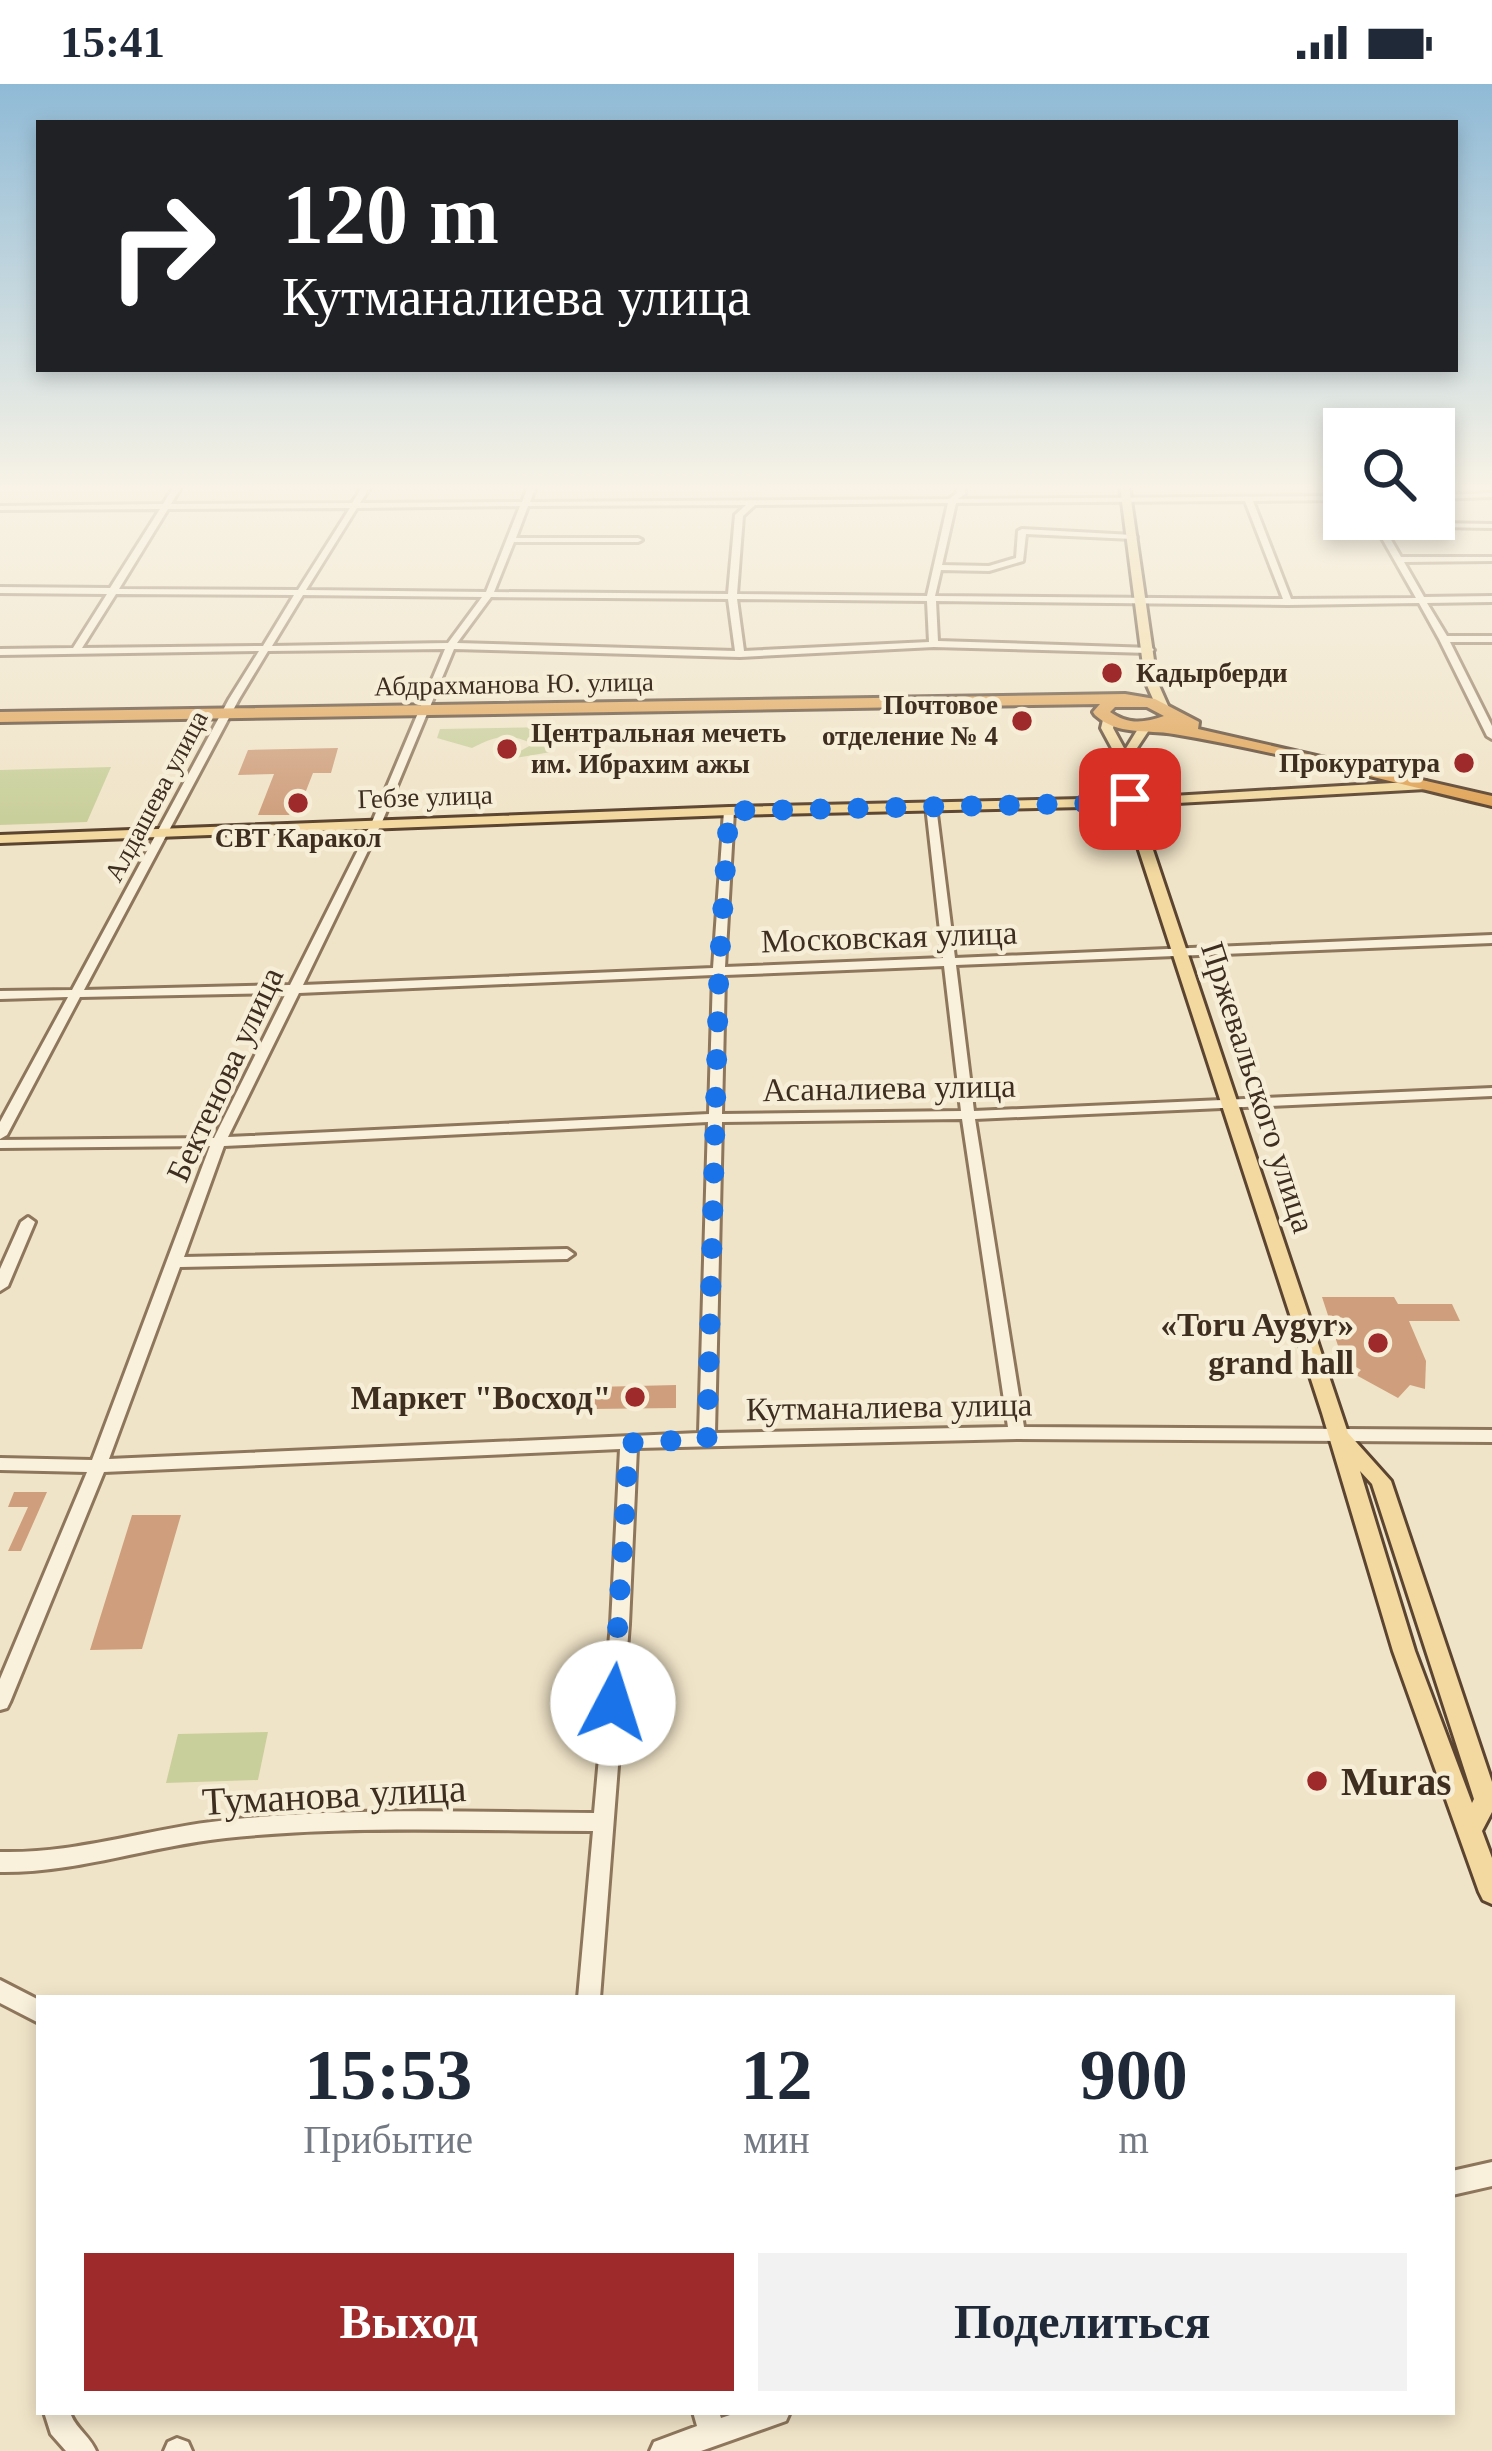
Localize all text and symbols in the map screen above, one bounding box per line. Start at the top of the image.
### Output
text: 15:41 [60,17,165,67]
icon: right [84,168,240,324]
text: 120 m [282,168,499,261]
text: Кутманалиева улица [282,267,751,327]
map controls [1323,408,1455,540]
button: search [1323,408,1455,540]
place label: Кадырберди [1136,658,1287,688]
marker: Кадырберди [1099,660,1125,686]
street label: Абдрахманова Ю. улица [374,667,654,701]
place label: Почтовое отделение № 4 [822,690,998,751]
street label: Алдашева улица [98,705,214,887]
marker: Почтовое отделение № 4 [1009,708,1035,734]
place label: Центральная мечеть им. Ибрахим ажы [531,718,786,779]
marker: Центральная мечеть им. Ибрахим ажы [494,736,520,762]
pin [1079,748,1181,850]
place label: Прокуратура [1279,748,1440,778]
marker: Прокуратура [1451,750,1477,776]
icon: arrive [1097,766,1163,832]
street label: Гебзе улица [357,780,493,814]
marker: СВТ Каракол [285,790,311,816]
place label: СВТ Каракол [215,823,381,853]
street label: Московская улица [760,915,1018,959]
street label: Пржевальского улица [1194,937,1322,1237]
street label: Бектенова улица [160,961,290,1187]
street label: Асаналиева улица [762,1068,1016,1108]
place label: «Toru Aygyr» grand hall [1161,1307,1354,1381]
marker: «Toru Aygyr» grand hall [1365,1330,1391,1356]
place label: Маркет "Восход" [351,1380,611,1416]
marker: Маркет "Восход" [622,1384,648,1410]
street label: Кутманалиева улица [745,1386,1033,1427]
position arrow [550,1640,676,1766]
place label: Muras [1341,1760,1452,1803]
street label: Туманова улица [201,1766,467,1824]
marker: Muras [1304,1768,1330,1794]
text: 15:53 [304,2035,472,2115]
text: 12 [740,2035,812,2115]
text: 900 [1080,2035,1188,2115]
text: Прибытие [303,2118,473,2161]
text: мин [743,2118,810,2161]
text: m [1119,2118,1149,2161]
button: Выход [84,2253,734,2391]
button: Поделиться [758,2253,1407,2391]

